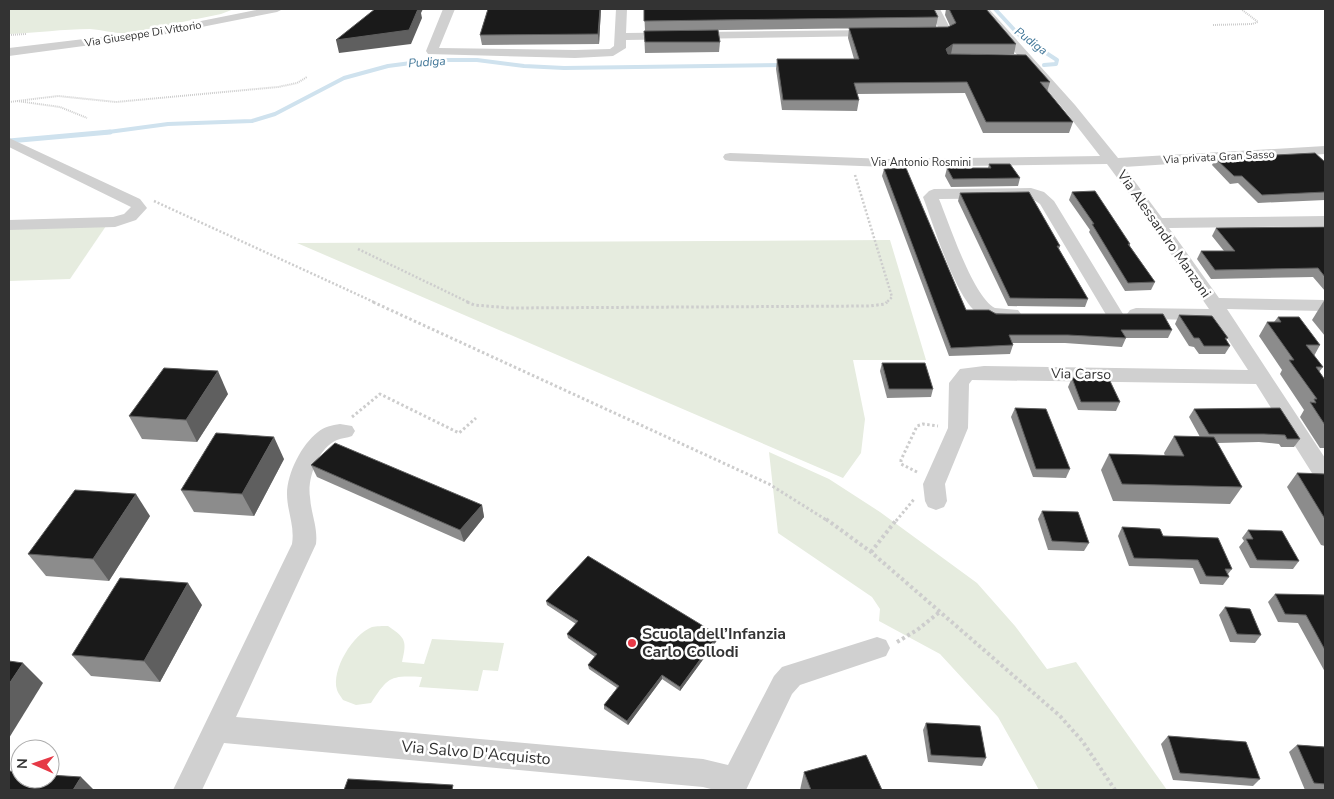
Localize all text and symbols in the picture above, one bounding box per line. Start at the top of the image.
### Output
street label: Via Giuseppe Di Vittorio [83,17,202,51]
water label: Pudiga [1011,23,1051,59]
water label: Pudiga [408,53,446,71]
street label: Via privata Gran Sasso [1162,147,1275,167]
street label: Via Antonio Rosmini [870,155,971,170]
street label: Via Alessandro Manzoni [1112,166,1215,302]
street label: Via Carso [1050,364,1111,384]
place label: Scuola dell’Infanzia Carlo Collodi [642,623,786,663]
marker: Scuola dell’Infanzia Carlo Collodi [626,637,638,649]
street label: Via Salvo D'Acquisto [400,735,552,770]
north arrow [10,739,60,789]
text: N [13,758,32,769]

